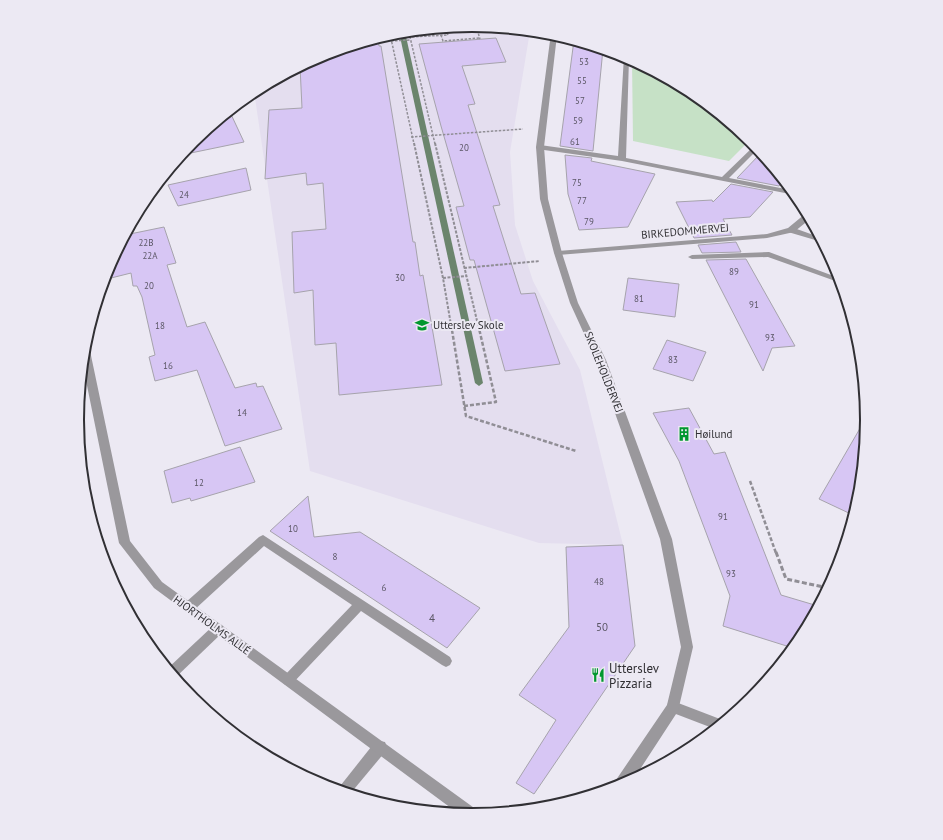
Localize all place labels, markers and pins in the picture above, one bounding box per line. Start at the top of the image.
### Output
school or university icon: Utterslev Skole [414,317,430,333]
place label: Utterslev Skole [433,318,504,332]
building icon: Høilund [676,426,692,442]
place label: Høilund [695,427,732,441]
place label: Utterslev Pizzaria [609,660,660,692]
restaurant icon: Utterslev Pizzaria [590,667,606,683]

